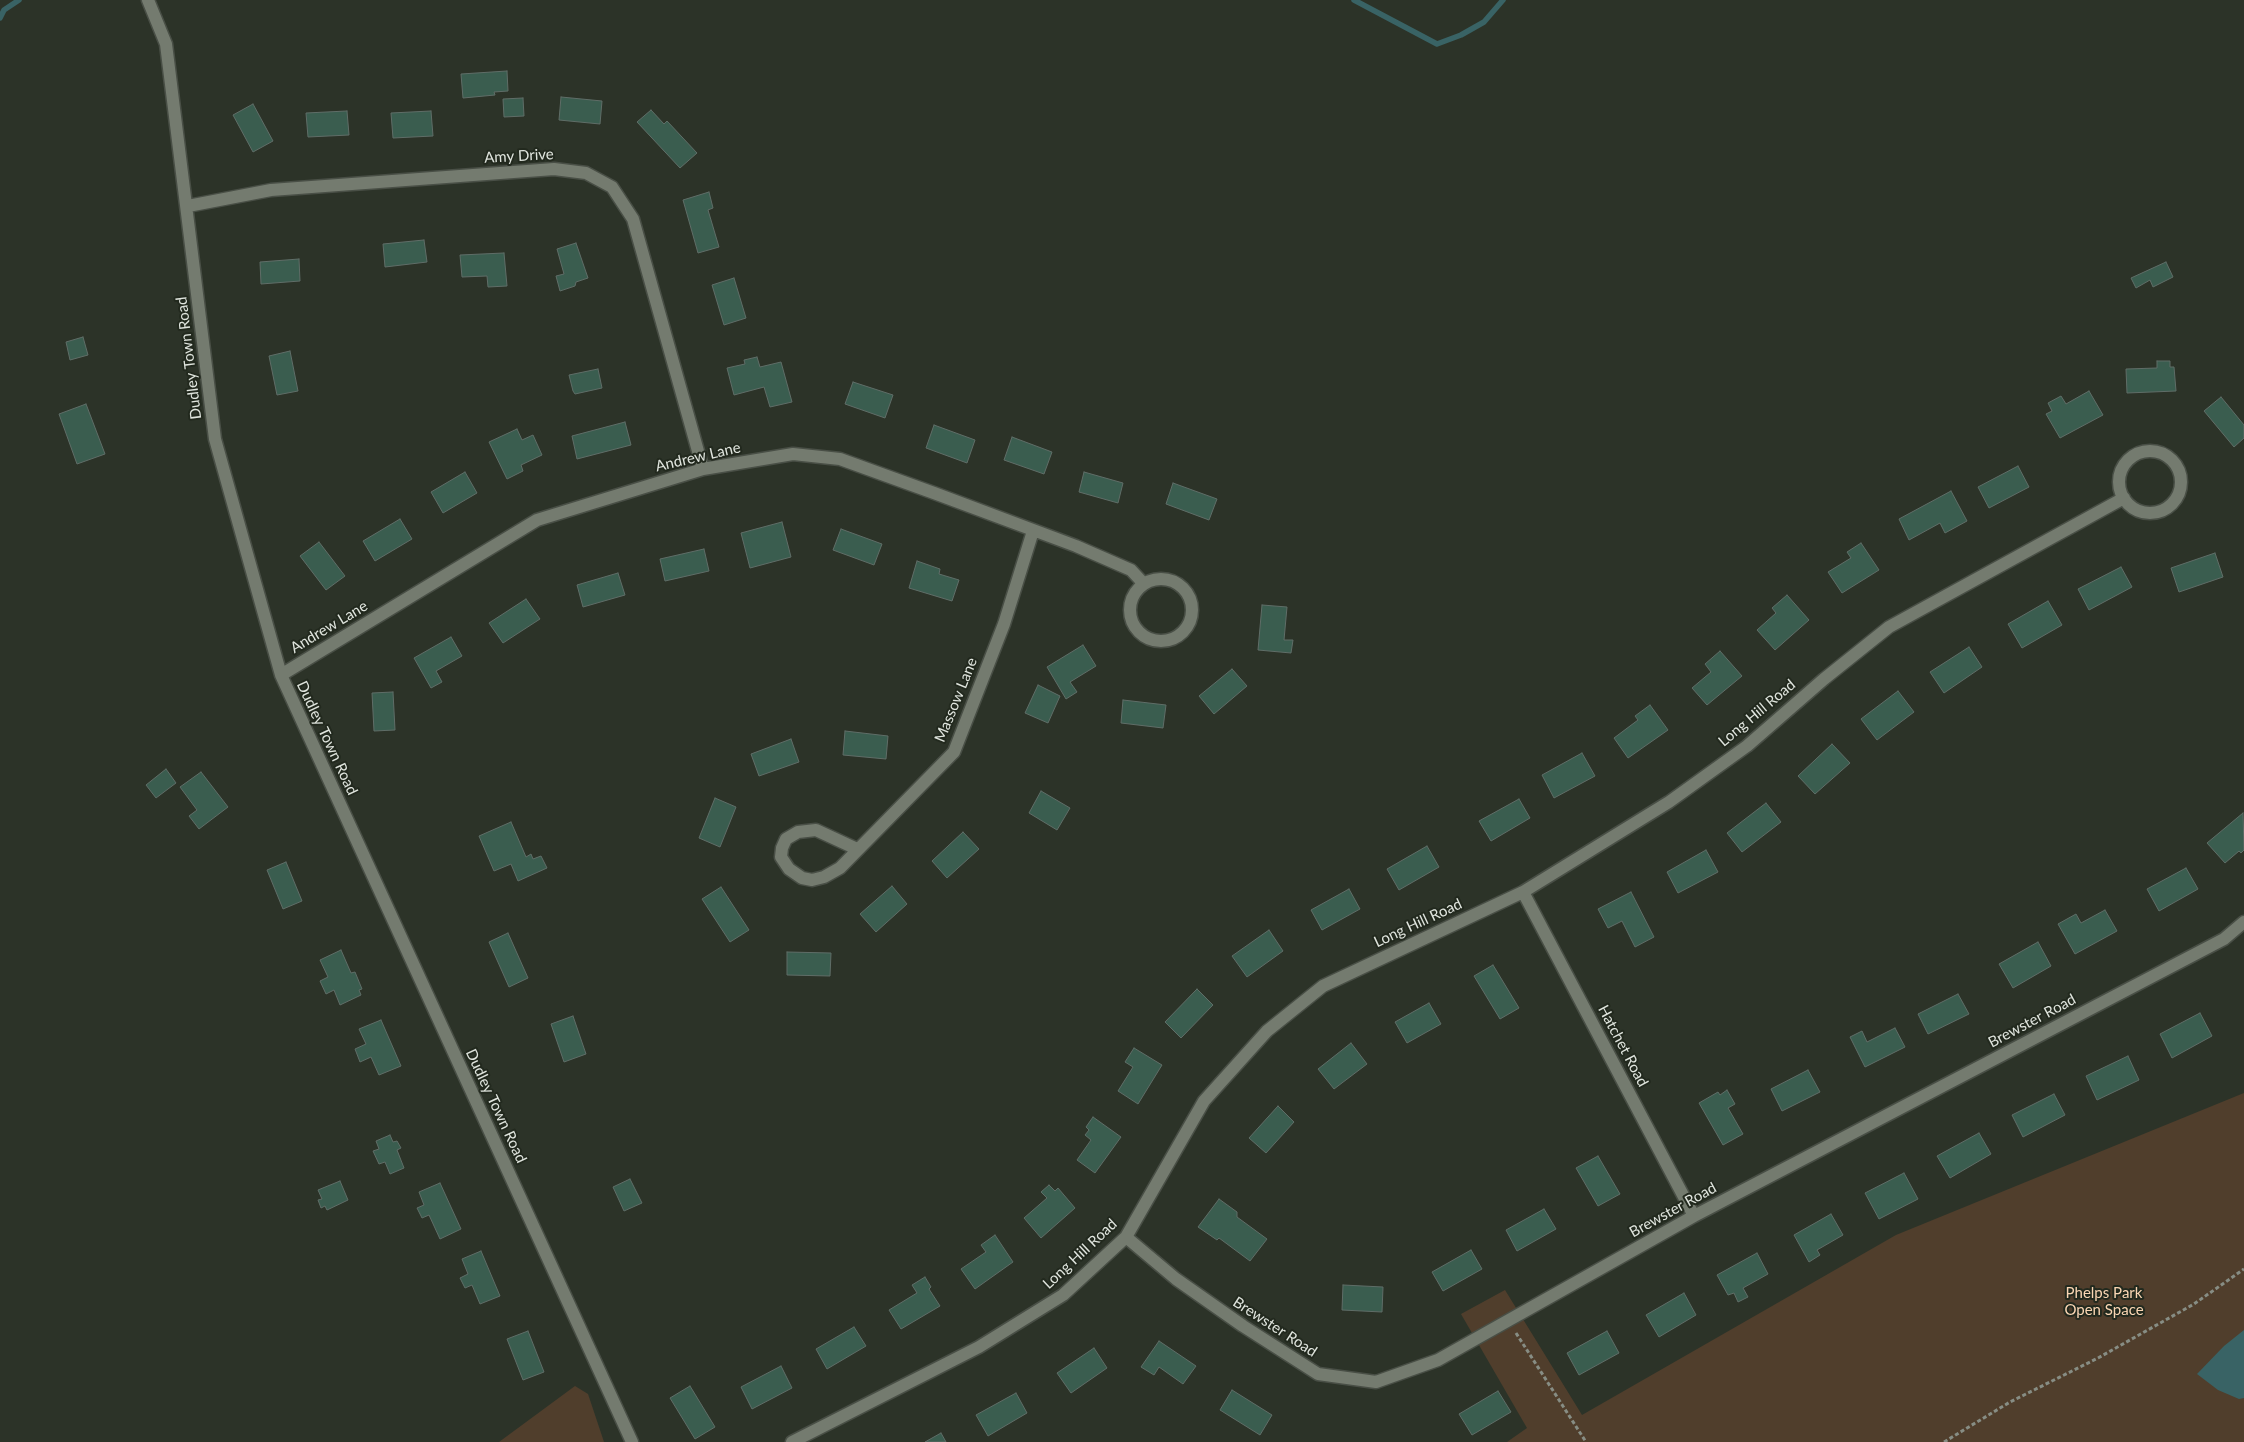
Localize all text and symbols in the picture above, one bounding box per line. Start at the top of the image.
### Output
street label: Amy Drive [484,145,554,167]
street label: Dudley Town Road [173,296,205,420]
street label: Andrew Lane [654,438,742,476]
street label: Andrew Lane [287,597,371,657]
street label: Massow Lane [931,655,981,745]
street label: Long Hill Road [1715,676,1799,750]
street label: Dudley Town Road [293,678,361,798]
street label: Long Hill Road [1371,895,1465,951]
street label: Brewster Road [1985,990,2079,1052]
street label: Hatchet Road [1594,1002,1652,1090]
street label: Dudley Town Road [462,1046,530,1166]
street label: Brewster Road [1626,1179,1720,1241]
street label: Long Hill Road [1039,1215,1121,1293]
park label: Phelps Park Open Space [2064,1284,2144,1319]
street label: Brewster Road [1230,1293,1320,1361]

